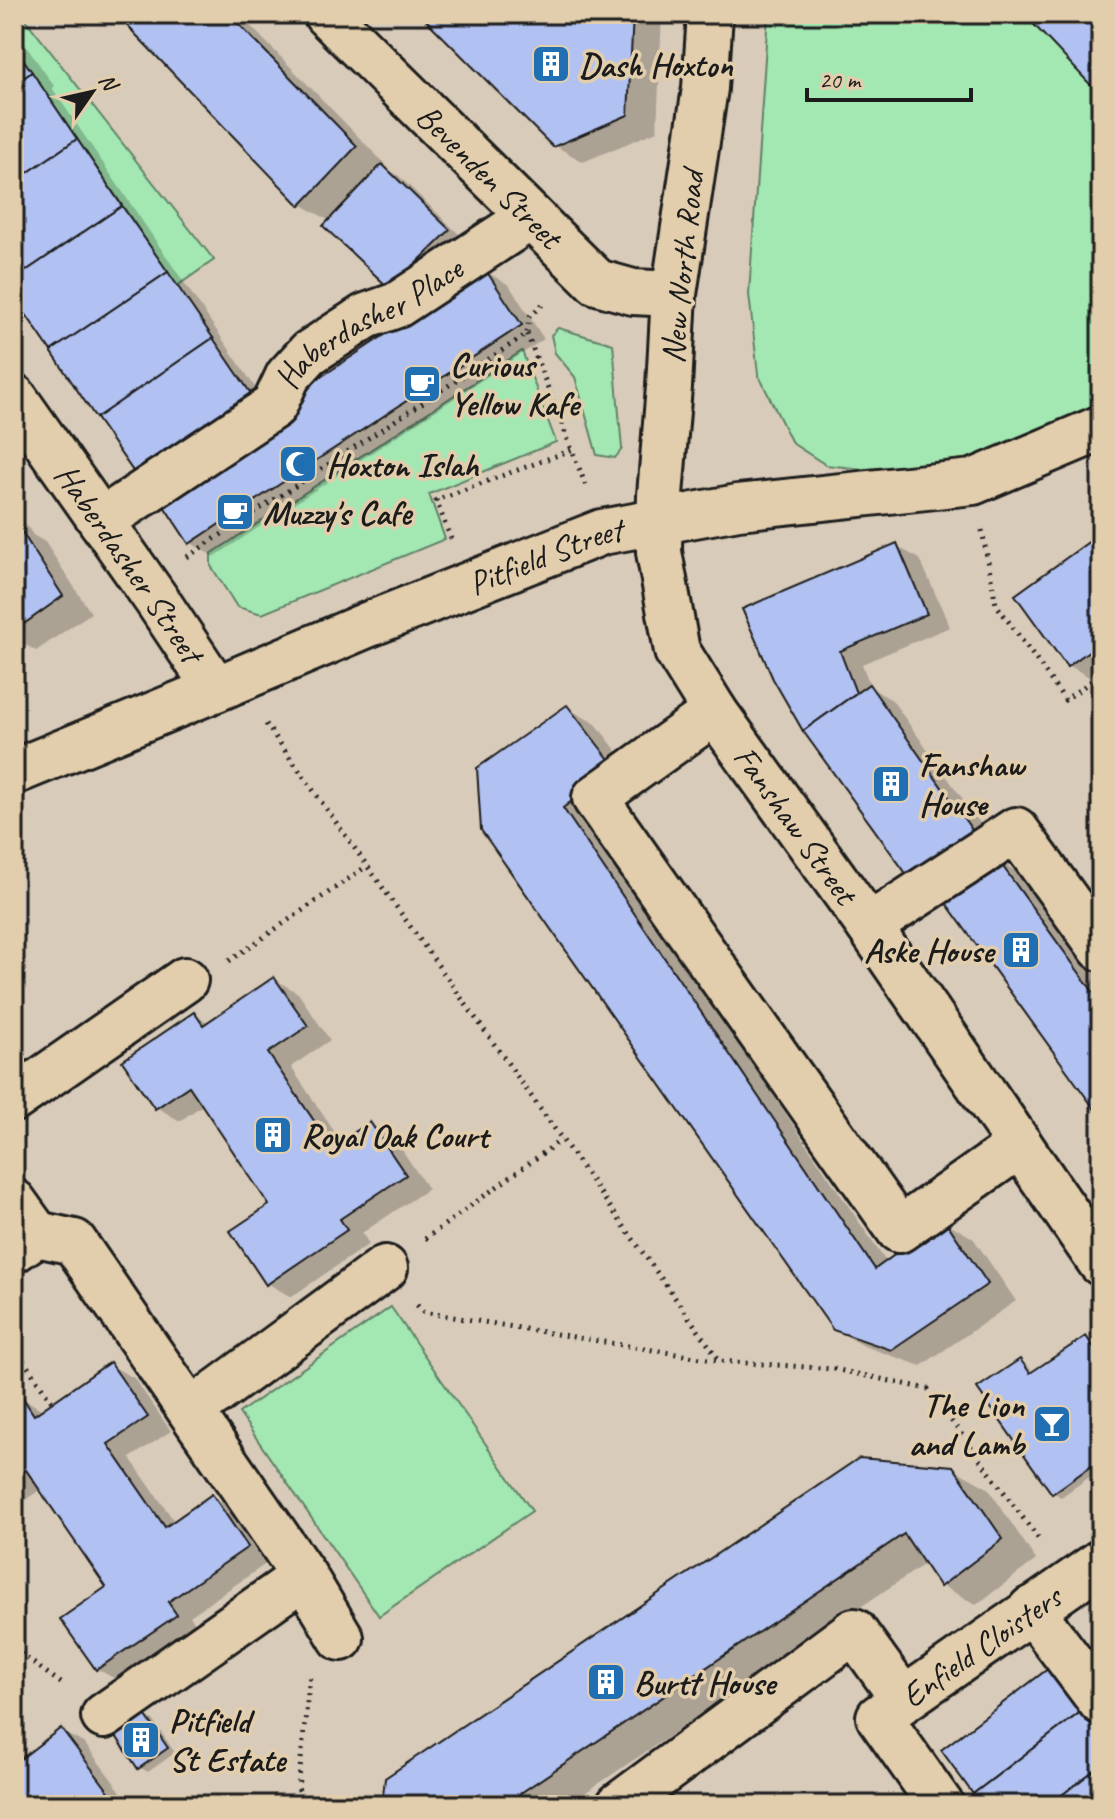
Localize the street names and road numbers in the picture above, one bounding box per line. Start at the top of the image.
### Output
street label: Bevenden Street [408,94,574,260]
street label: New North Road [651,163,714,365]
street label: Haberdasher Place [264,246,472,395]
street label: Haberdasher Street [46,455,216,674]
street label: Pitfield Street [462,506,630,604]
street label: Fanshaw Street [725,737,869,915]
street label: Enfield Cloisters [893,1574,1071,1717]

